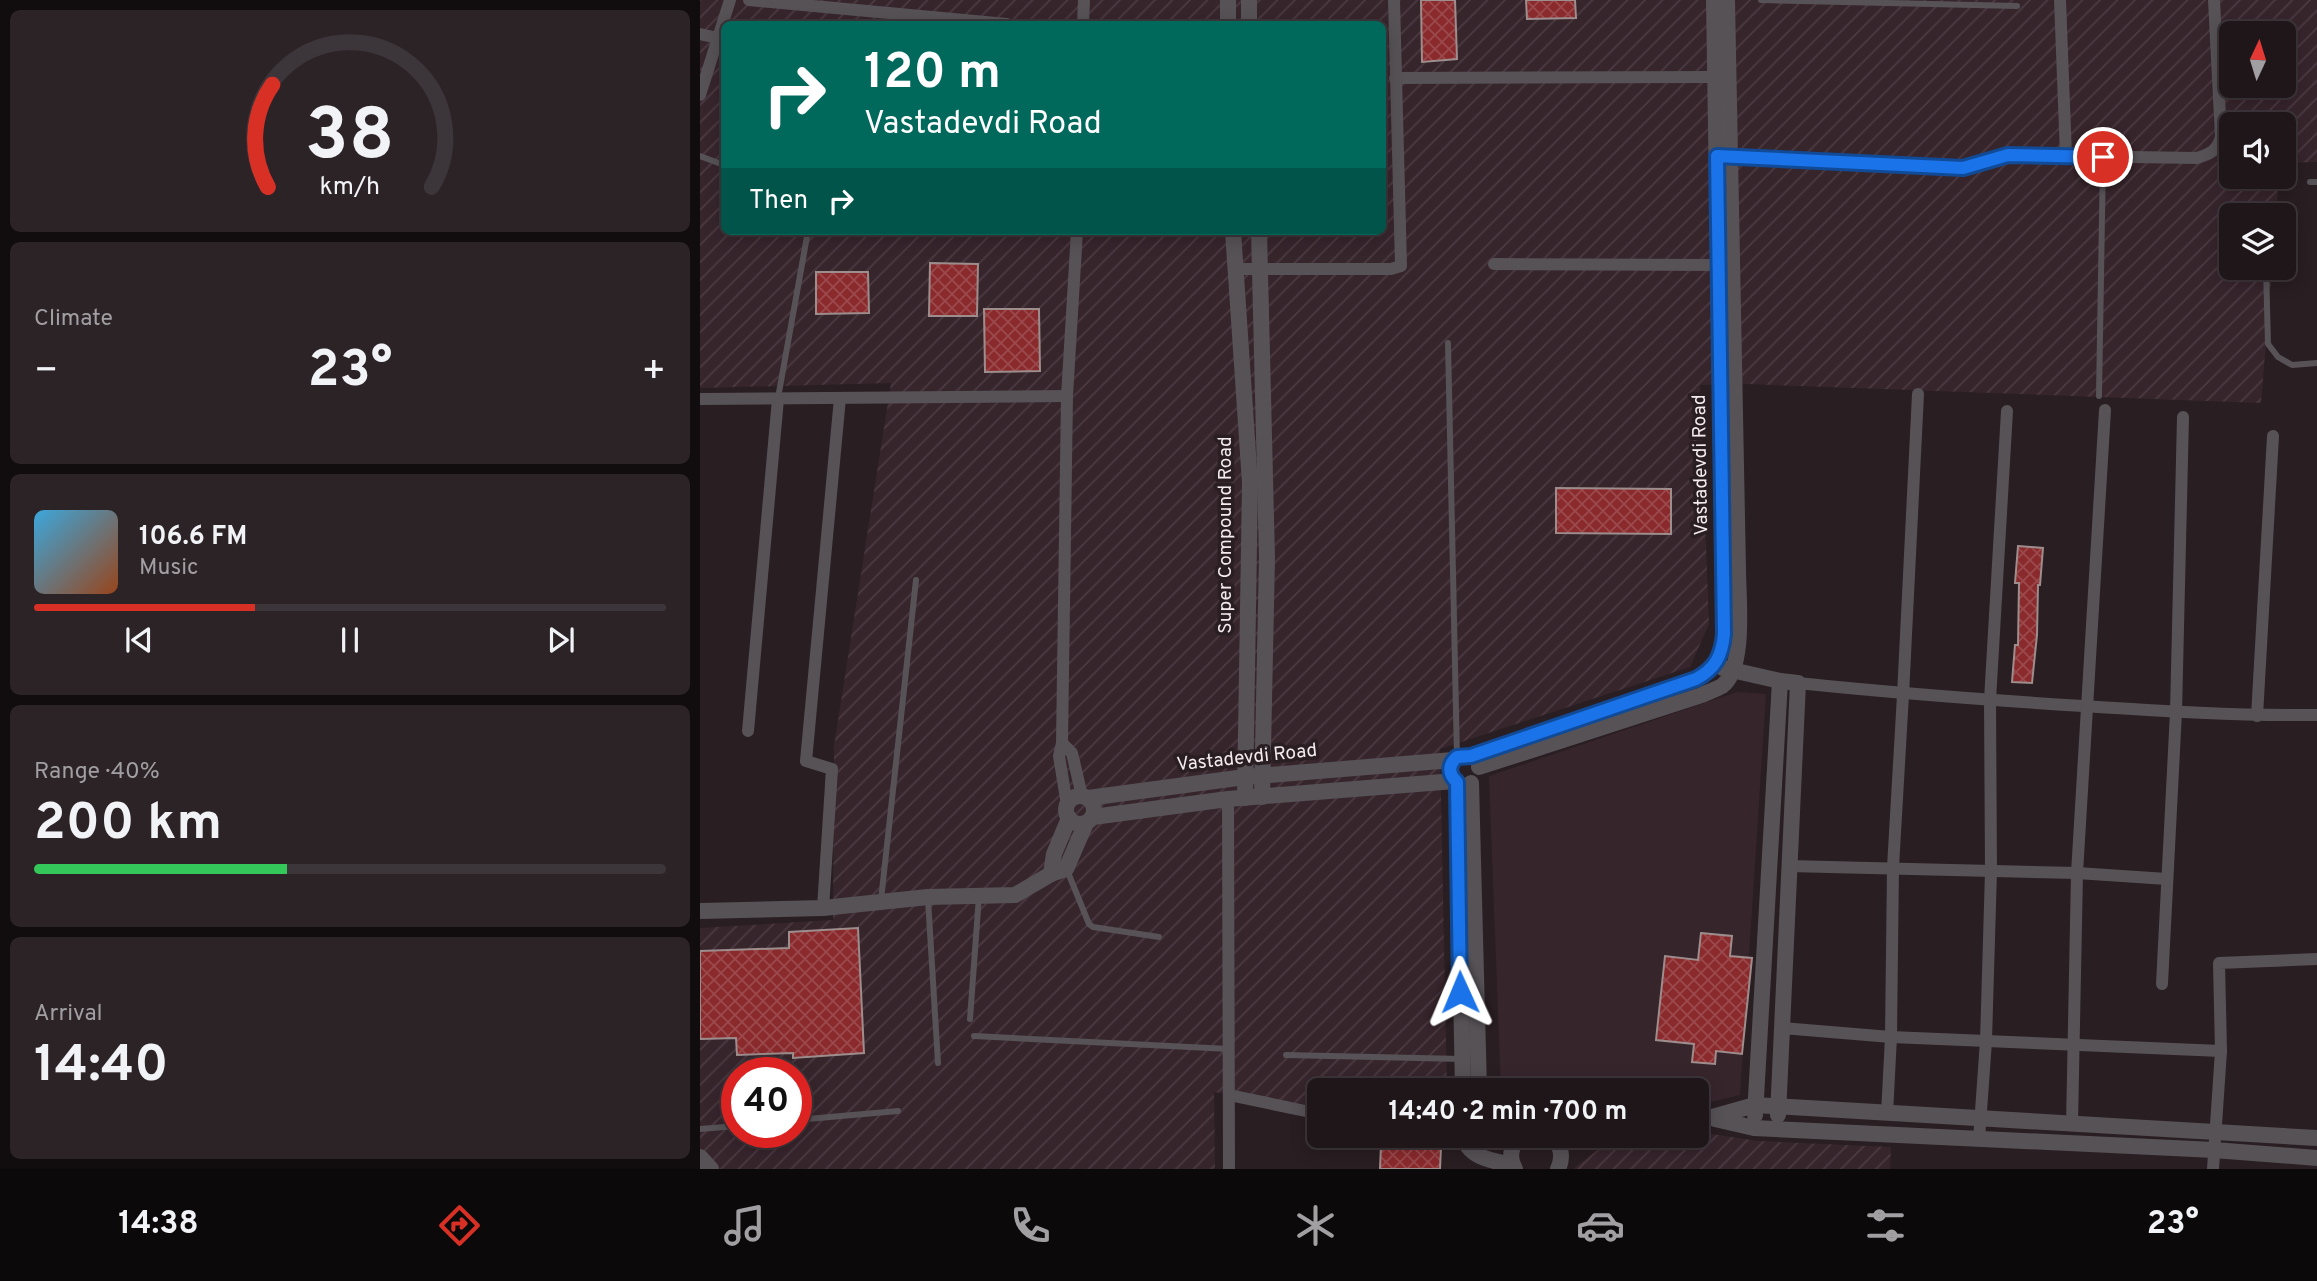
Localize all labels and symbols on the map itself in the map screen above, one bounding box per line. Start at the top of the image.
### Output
north arrow [2219,21,2296,98]
pin [2073,127,2133,187]
street label: Vastadevdi Road [1688,394,1714,536]
street label: Super Compound Road [1214,436,1238,634]
street label: Vastadevdi Road [1176,739,1318,777]
position arrow [1423,955,1497,1029]
speed limit sign: 40 [721,1057,812,1148]

